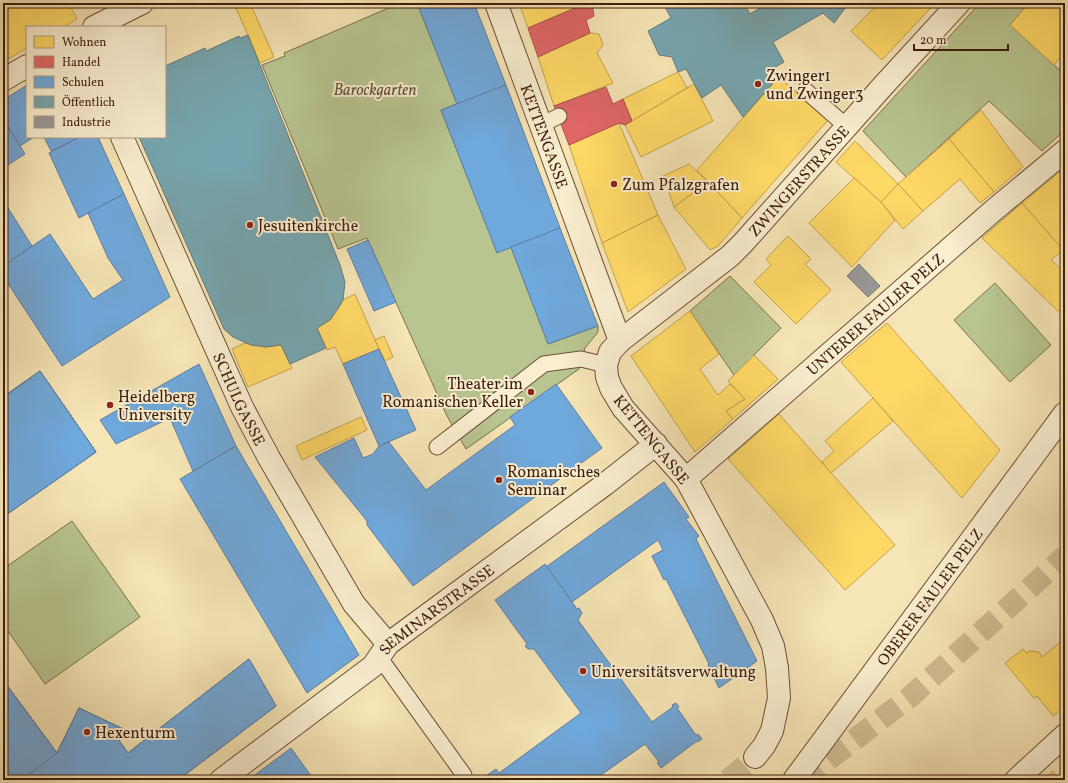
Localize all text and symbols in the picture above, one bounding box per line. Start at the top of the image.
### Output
legend [26,26,166,138]
scale bar [914,26,1008,52]
text: 20 m [920,33,947,49]
text: Wohnen [62,35,107,51]
text: Handel [62,55,101,71]
place label: Zwinger1 und Zwinger3 [766,66,864,106]
text: Schulen [62,75,104,91]
marker: Zwinger1 und Zwinger3 [753,79,763,89]
park label: Barockgarten [333,80,417,102]
street label: KETTENGASSE [514,82,572,192]
text: Öffentlich [62,94,115,111]
text: Industrie [62,115,111,131]
street label: ZWINGERSTRASSE [744,122,855,242]
place label: Zum Pfalzgrafen [622,175,739,197]
marker: Zum Pfalzgrafen [609,179,619,189]
place label: Jesuitenkirche [258,216,358,238]
marker: Jesuitenkirche [245,220,255,230]
street label: UNTERER FAULER PELZ [803,249,950,382]
street label: SCHULGASSE [206,349,270,450]
place label: Theater im Romanischen Keller [382,374,523,414]
place label: Heidelberg University [118,387,195,427]
marker: Theater im Romanischen Keller [526,387,536,397]
street label: KETTENGASSE [607,391,694,490]
marker: Heidelberg University [105,400,115,410]
place label: Romanisches Seminar [507,462,600,502]
marker: Romanisches Seminar [494,475,504,485]
street label: OBERER FAULER PELZ [873,524,989,671]
street label: SEMINARSTRASSE [375,560,500,660]
place label: Universitätsverwaltung [591,662,756,684]
marker: Universitätsverwaltung [578,666,588,676]
place label: Hexenturm [95,723,175,745]
marker: Hexenturm [82,727,92,737]

